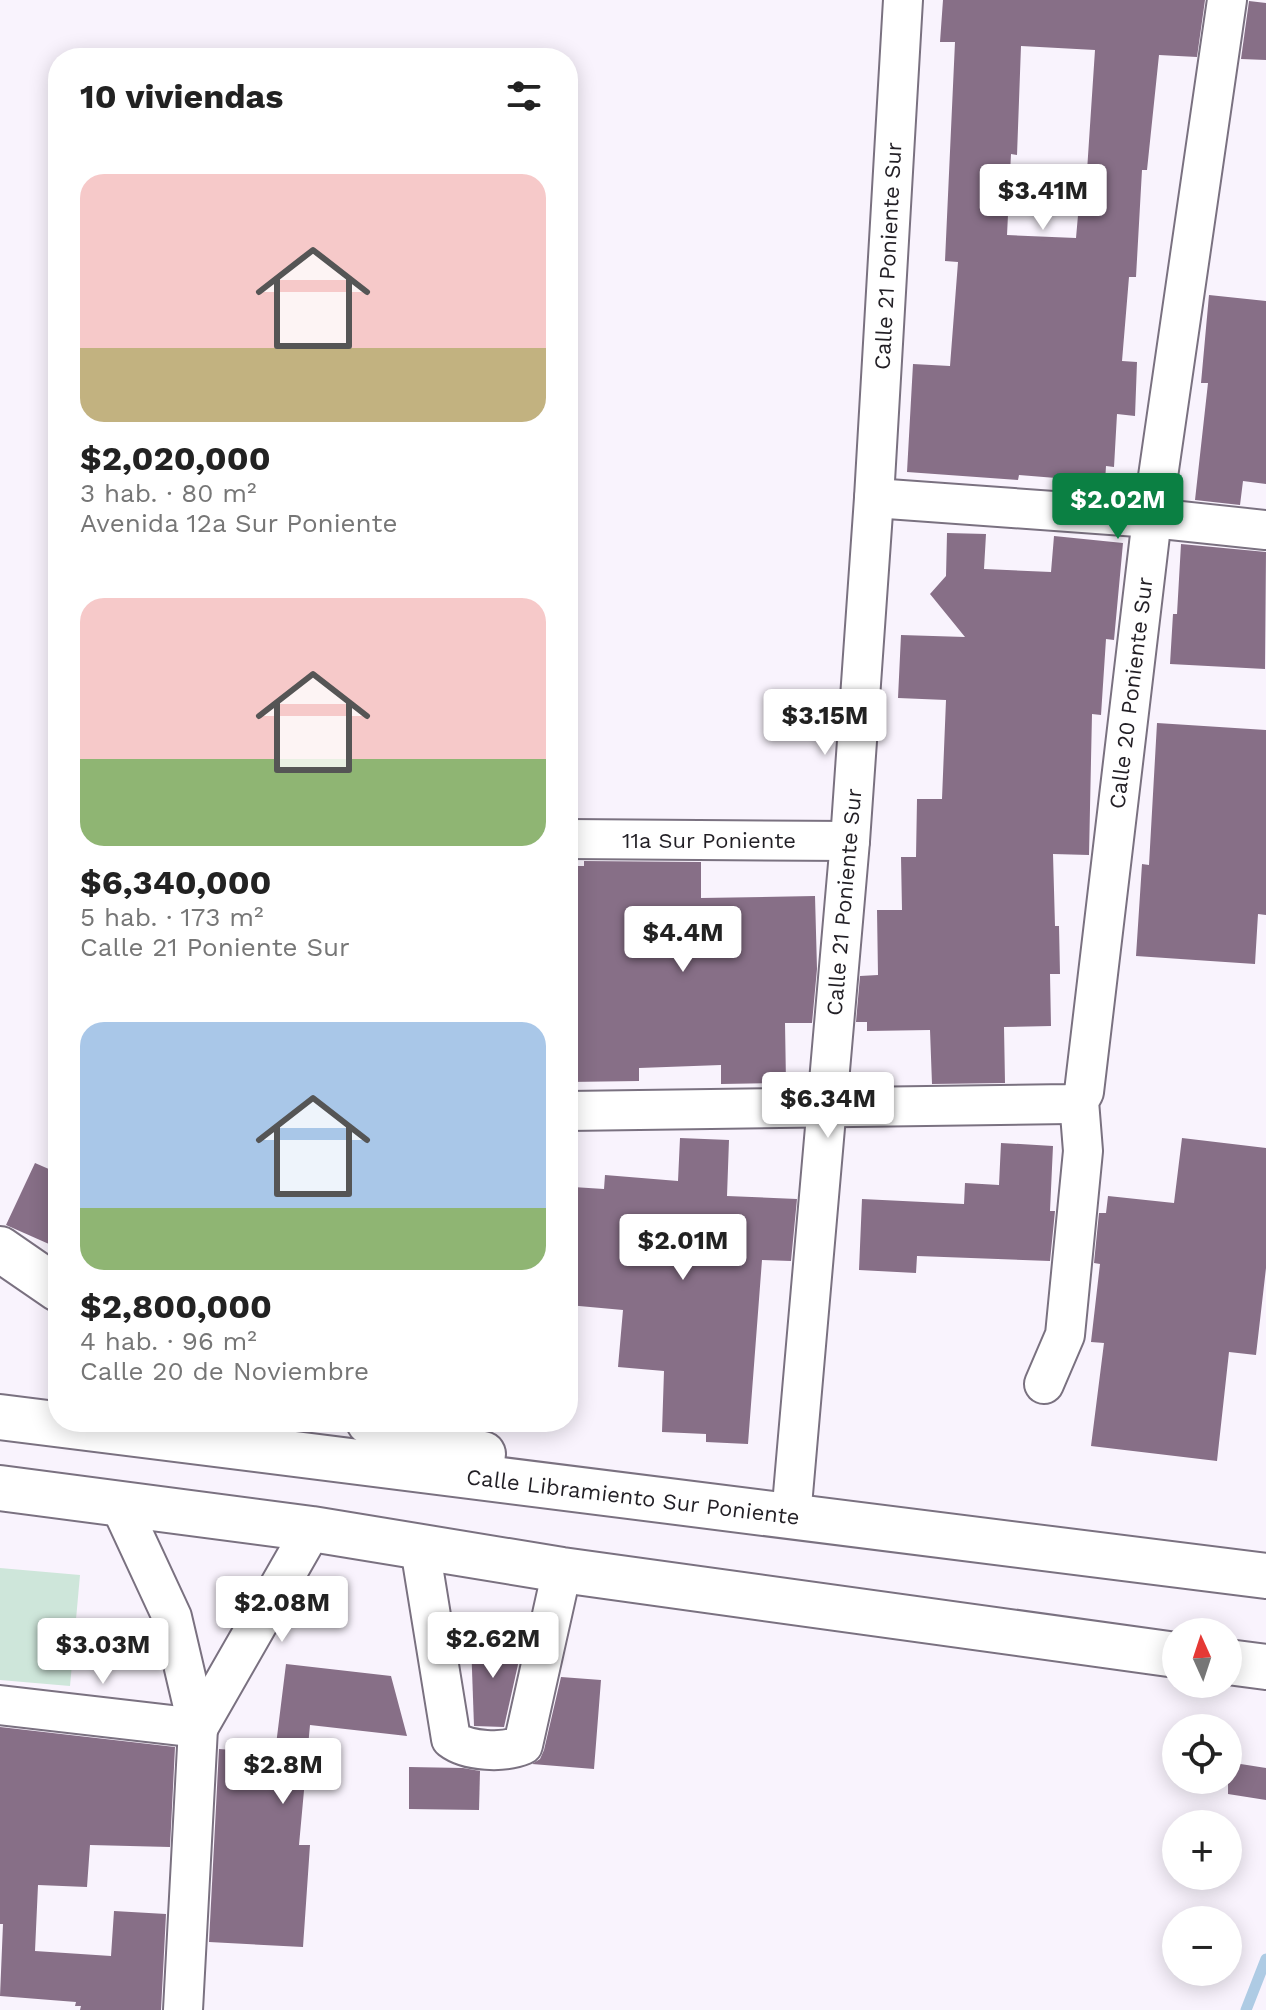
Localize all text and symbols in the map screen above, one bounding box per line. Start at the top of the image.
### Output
icon: filters [502,74,546,118]
text: 10 viviendas [80,76,283,116]
street label: Calle 21 Poniente Sur [870,141,906,371]
pin: $3.41M [978,164,1108,232]
text: $3.41M [998,175,1088,205]
icon: home [241,226,385,370]
text: $2,020,000 [80,438,271,478]
pin: $2.02M [1053,473,1183,541]
text: 3 hab. · 80 m² [80,478,256,508]
text: $2.02M [1070,484,1166,514]
text: Avenida 12a Sur Poniente [80,508,397,538]
street label: Calle 20 Poniente Sur [1104,576,1158,810]
icon: home [241,650,385,794]
pin: $3.15M [760,689,890,757]
text: $3.15M [781,700,869,730]
street label: Calle 21 Poniente Sur [822,787,866,1017]
street label: 11a Sur Poniente [622,828,796,853]
text: $6,340,000 [80,862,272,902]
text: 5 hab. · 173 m² [80,902,264,932]
pin: $4.4M [627,906,739,974]
text: $4.4M [642,917,724,947]
text: Calle 21 Poniente Sur [80,932,350,962]
pin: $6.34M [763,1072,893,1140]
icon: home [241,1074,385,1218]
text: $6.34M [780,1083,876,1113]
pin: $2.01M [618,1214,748,1282]
text: $2.01M [637,1225,729,1255]
text: $2,800,000 [80,1286,272,1326]
text: 4 hab. · 96 m² [80,1326,257,1356]
text: Calle 20 de Noviembre [80,1356,369,1386]
street label: Calle Libramiento Sur Poniente [465,1464,801,1530]
pin: $2.08M [217,1576,347,1644]
text: $2.08M [234,1587,330,1617]
pin: $2.62M [428,1612,558,1680]
pin: $3.03M [38,1618,168,1686]
north arrow [1162,1618,1242,1698]
map controls [1162,1618,1242,1986]
text: $2.62M [446,1623,540,1653]
text: $3.03M [56,1629,151,1659]
button: locate [1162,1714,1242,1794]
pin: $2.8M [227,1738,339,1806]
text: $2.8M [243,1749,323,1779]
button: + [1162,1810,1242,1890]
button: − [1162,1906,1242,1986]

